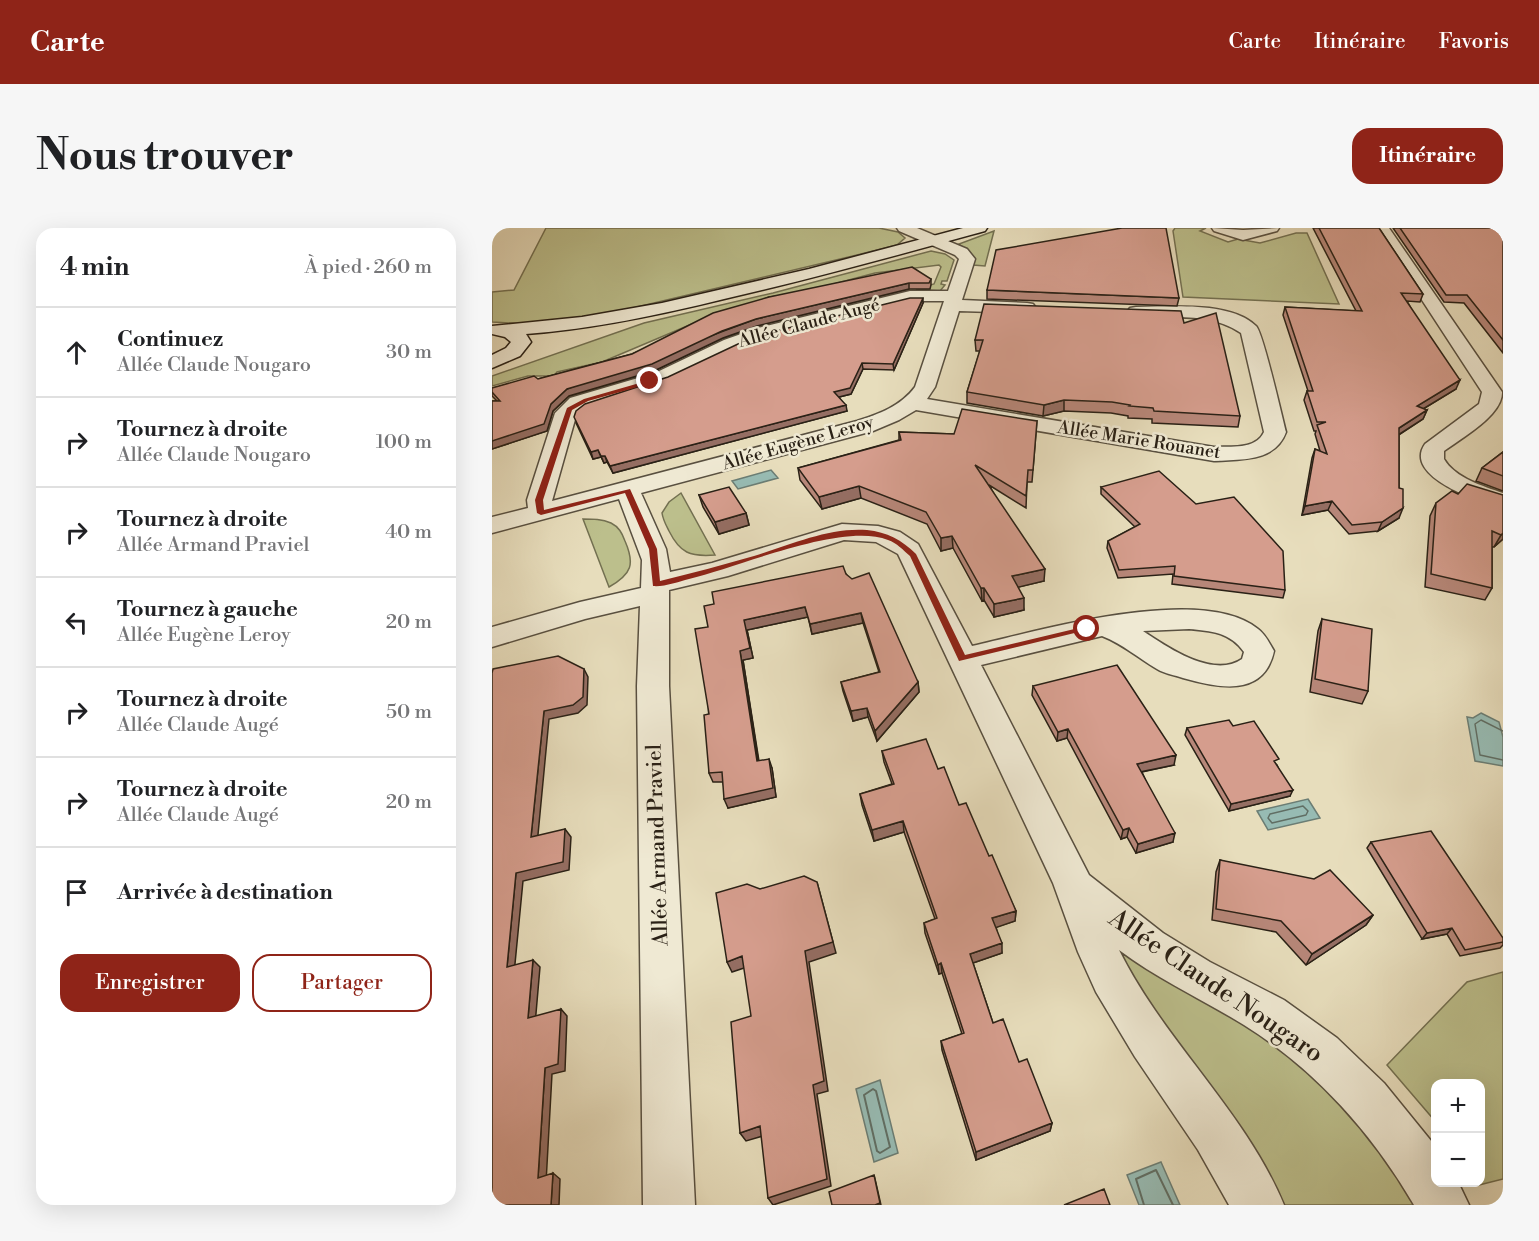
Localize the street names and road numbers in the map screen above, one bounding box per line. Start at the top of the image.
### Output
street label: Allée Claude Augé [735,293,882,353]
street label: Allée Eugène Leroy [719,410,877,476]
street label: Allée Marie Rouanet [1055,416,1223,464]
street label: Allée Armand Praviel [641,744,675,947]
street label: Allée Claude Nougaro [1102,902,1330,1070]

